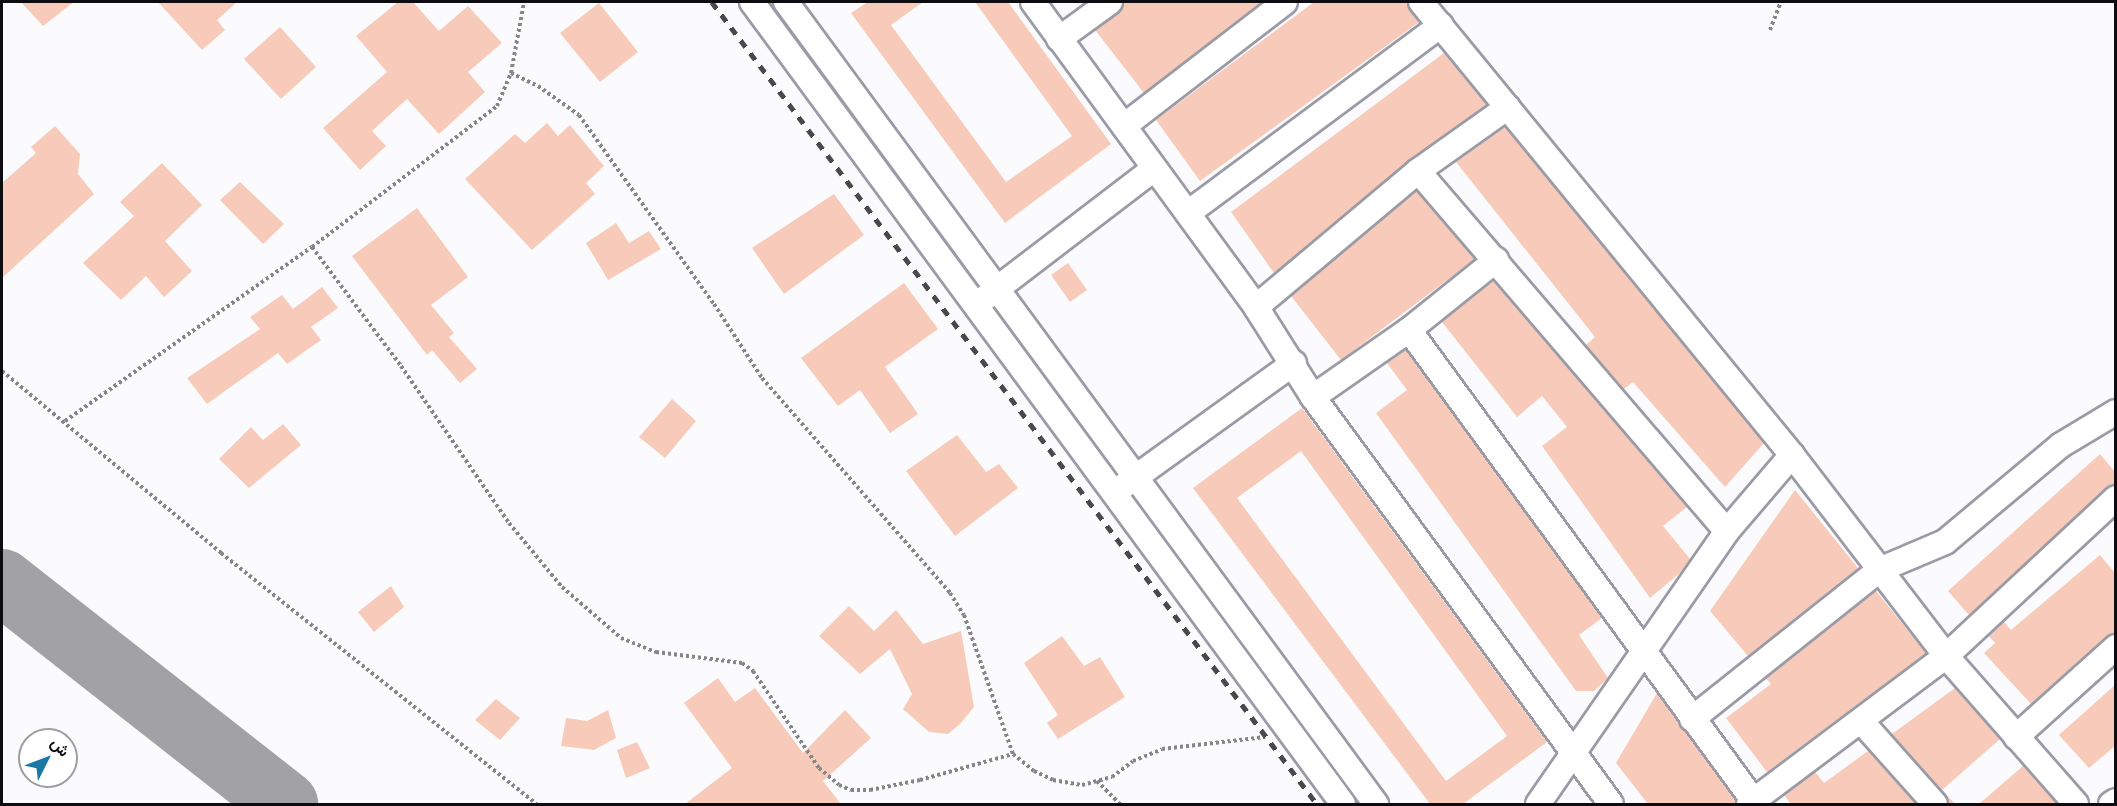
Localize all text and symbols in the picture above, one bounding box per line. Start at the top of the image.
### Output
north arrow [18,728,78,788]
text: ش [47,733,74,760]

